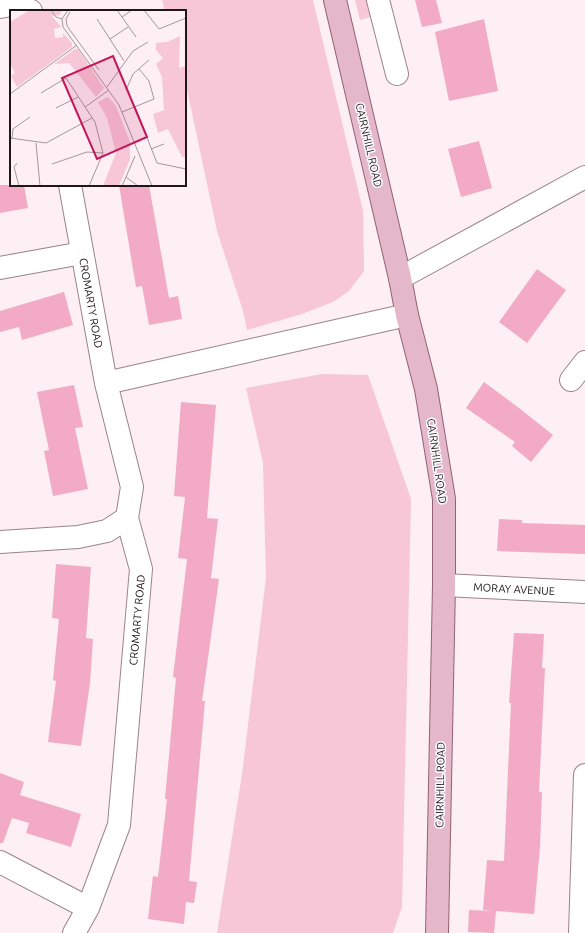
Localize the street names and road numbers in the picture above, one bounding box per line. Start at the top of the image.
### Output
street label: CAIRNHILL ROAD [353,102,385,188]
street label: CROMARTY ROAD [77,257,105,349]
street label: CAIRNHILL ROAD [425,418,449,505]
street label: CROMARTY ROAD [127,574,147,666]
street label: MORAY AVENUE [473,581,555,597]
street label: CAIRNHILL ROAD [433,742,447,828]

